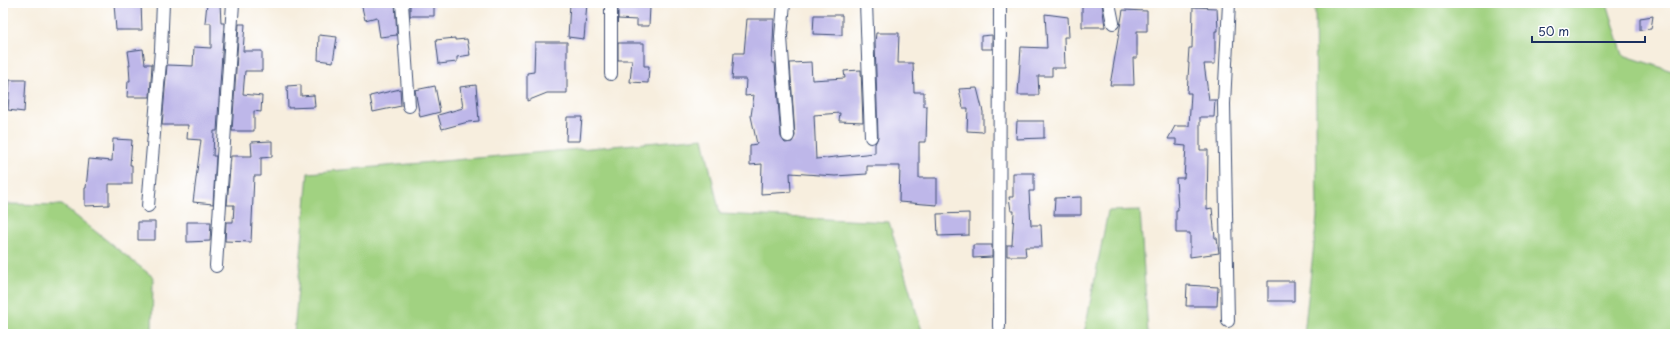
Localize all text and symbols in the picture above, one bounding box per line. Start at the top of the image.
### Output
scale bar [1532,18,1645,44]
text: 50 m [1538,22,1569,40]

